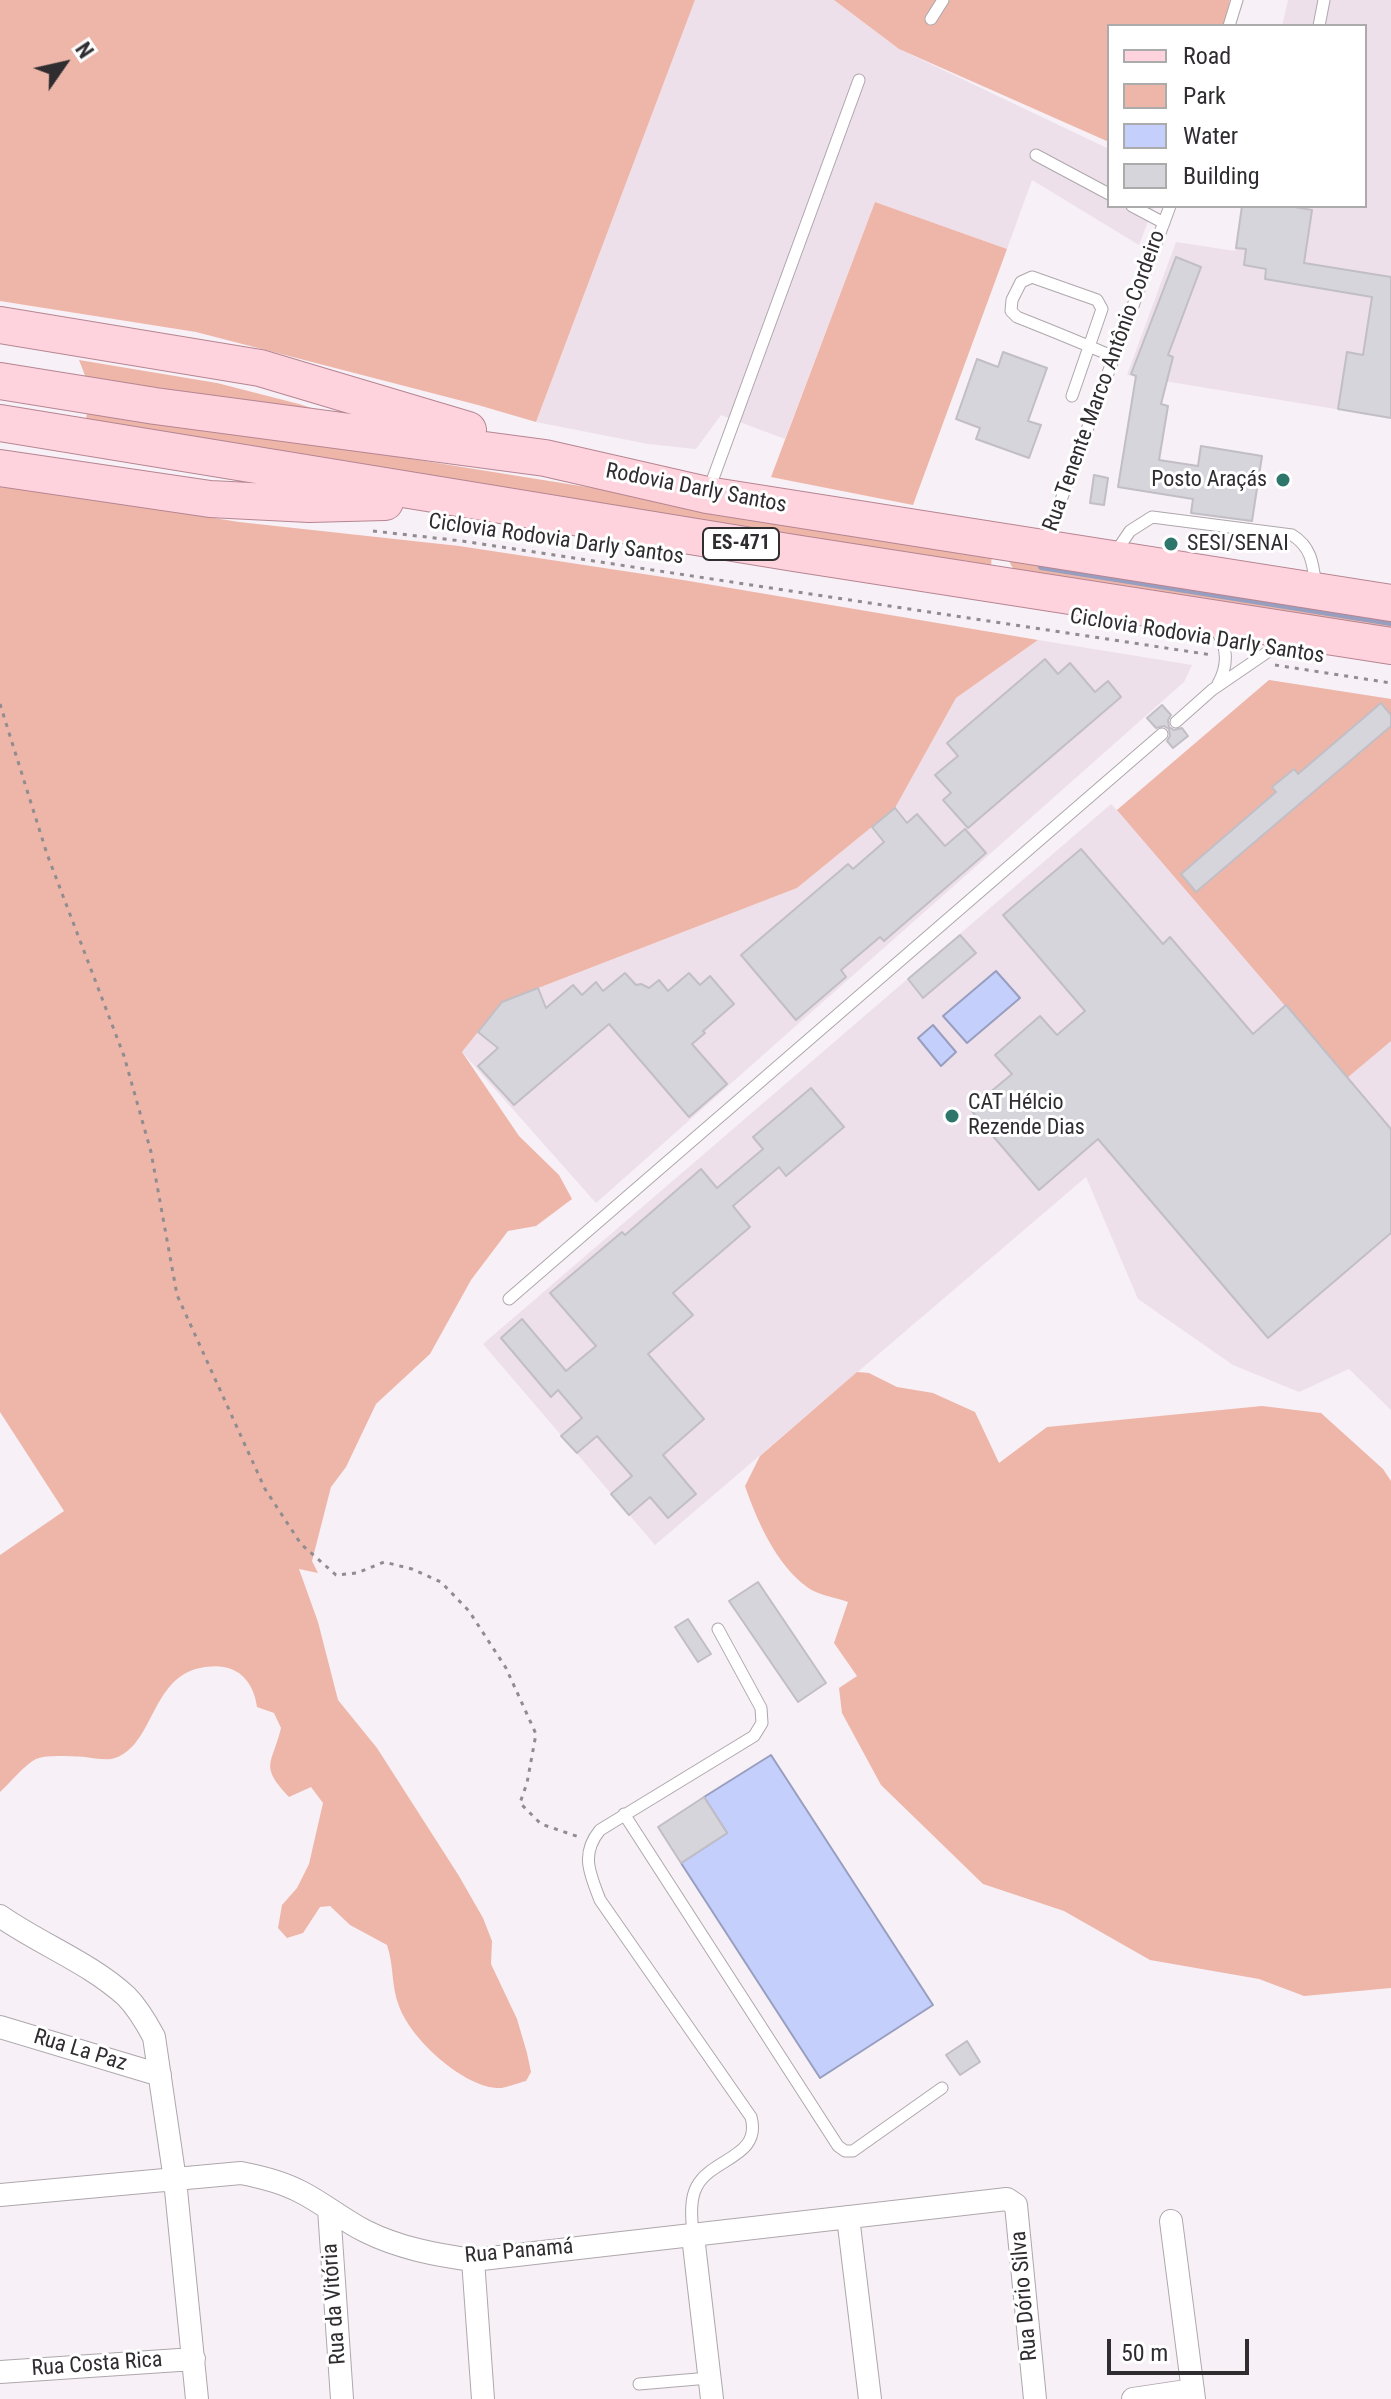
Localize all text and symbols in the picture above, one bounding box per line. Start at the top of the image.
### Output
north arrow [24,24,104,104]
legend [1107,24,1367,208]
text: N [70,38,98,63]
text: Road [1183,42,1231,70]
text: Park [1183,82,1226,110]
text: Water [1183,122,1238,150]
text: Building [1183,162,1260,190]
street label: Rua Tenente Marco Antônio Cordeiro [1038,227,1172,535]
street label: Rodovia Darly Santos [603,459,789,519]
place label: Posto Araçás [1151,467,1267,493]
marker: Posto Araçás [1274,471,1292,489]
street label: Ciclovia Rodovia Darly Santos [427,509,685,571]
road number: ES-471 [703,528,779,560]
place label: SESI/SENAI [1187,531,1289,557]
marker: SESI/SENAI [1162,535,1180,553]
street label: Ciclovia Rodovia Darly Santos [1068,604,1326,670]
place label: CAT Hélcio Rezende Dias [968,1090,1085,1142]
marker: CAT Hélcio Rezende Dias [943,1107,961,1125]
street label: Rua La Paz [30,2024,130,2078]
street label: Rua Dório Silva [1006,2230,1044,2362]
street label: Rua Panamá [464,2234,574,2270]
street label: Rua da Vitória [318,2243,352,2365]
scale bar [1111,2323,1253,2373]
text: 50 m [1121,2339,1168,2367]
street label: Rua Costa Rica [31,2347,163,2383]

